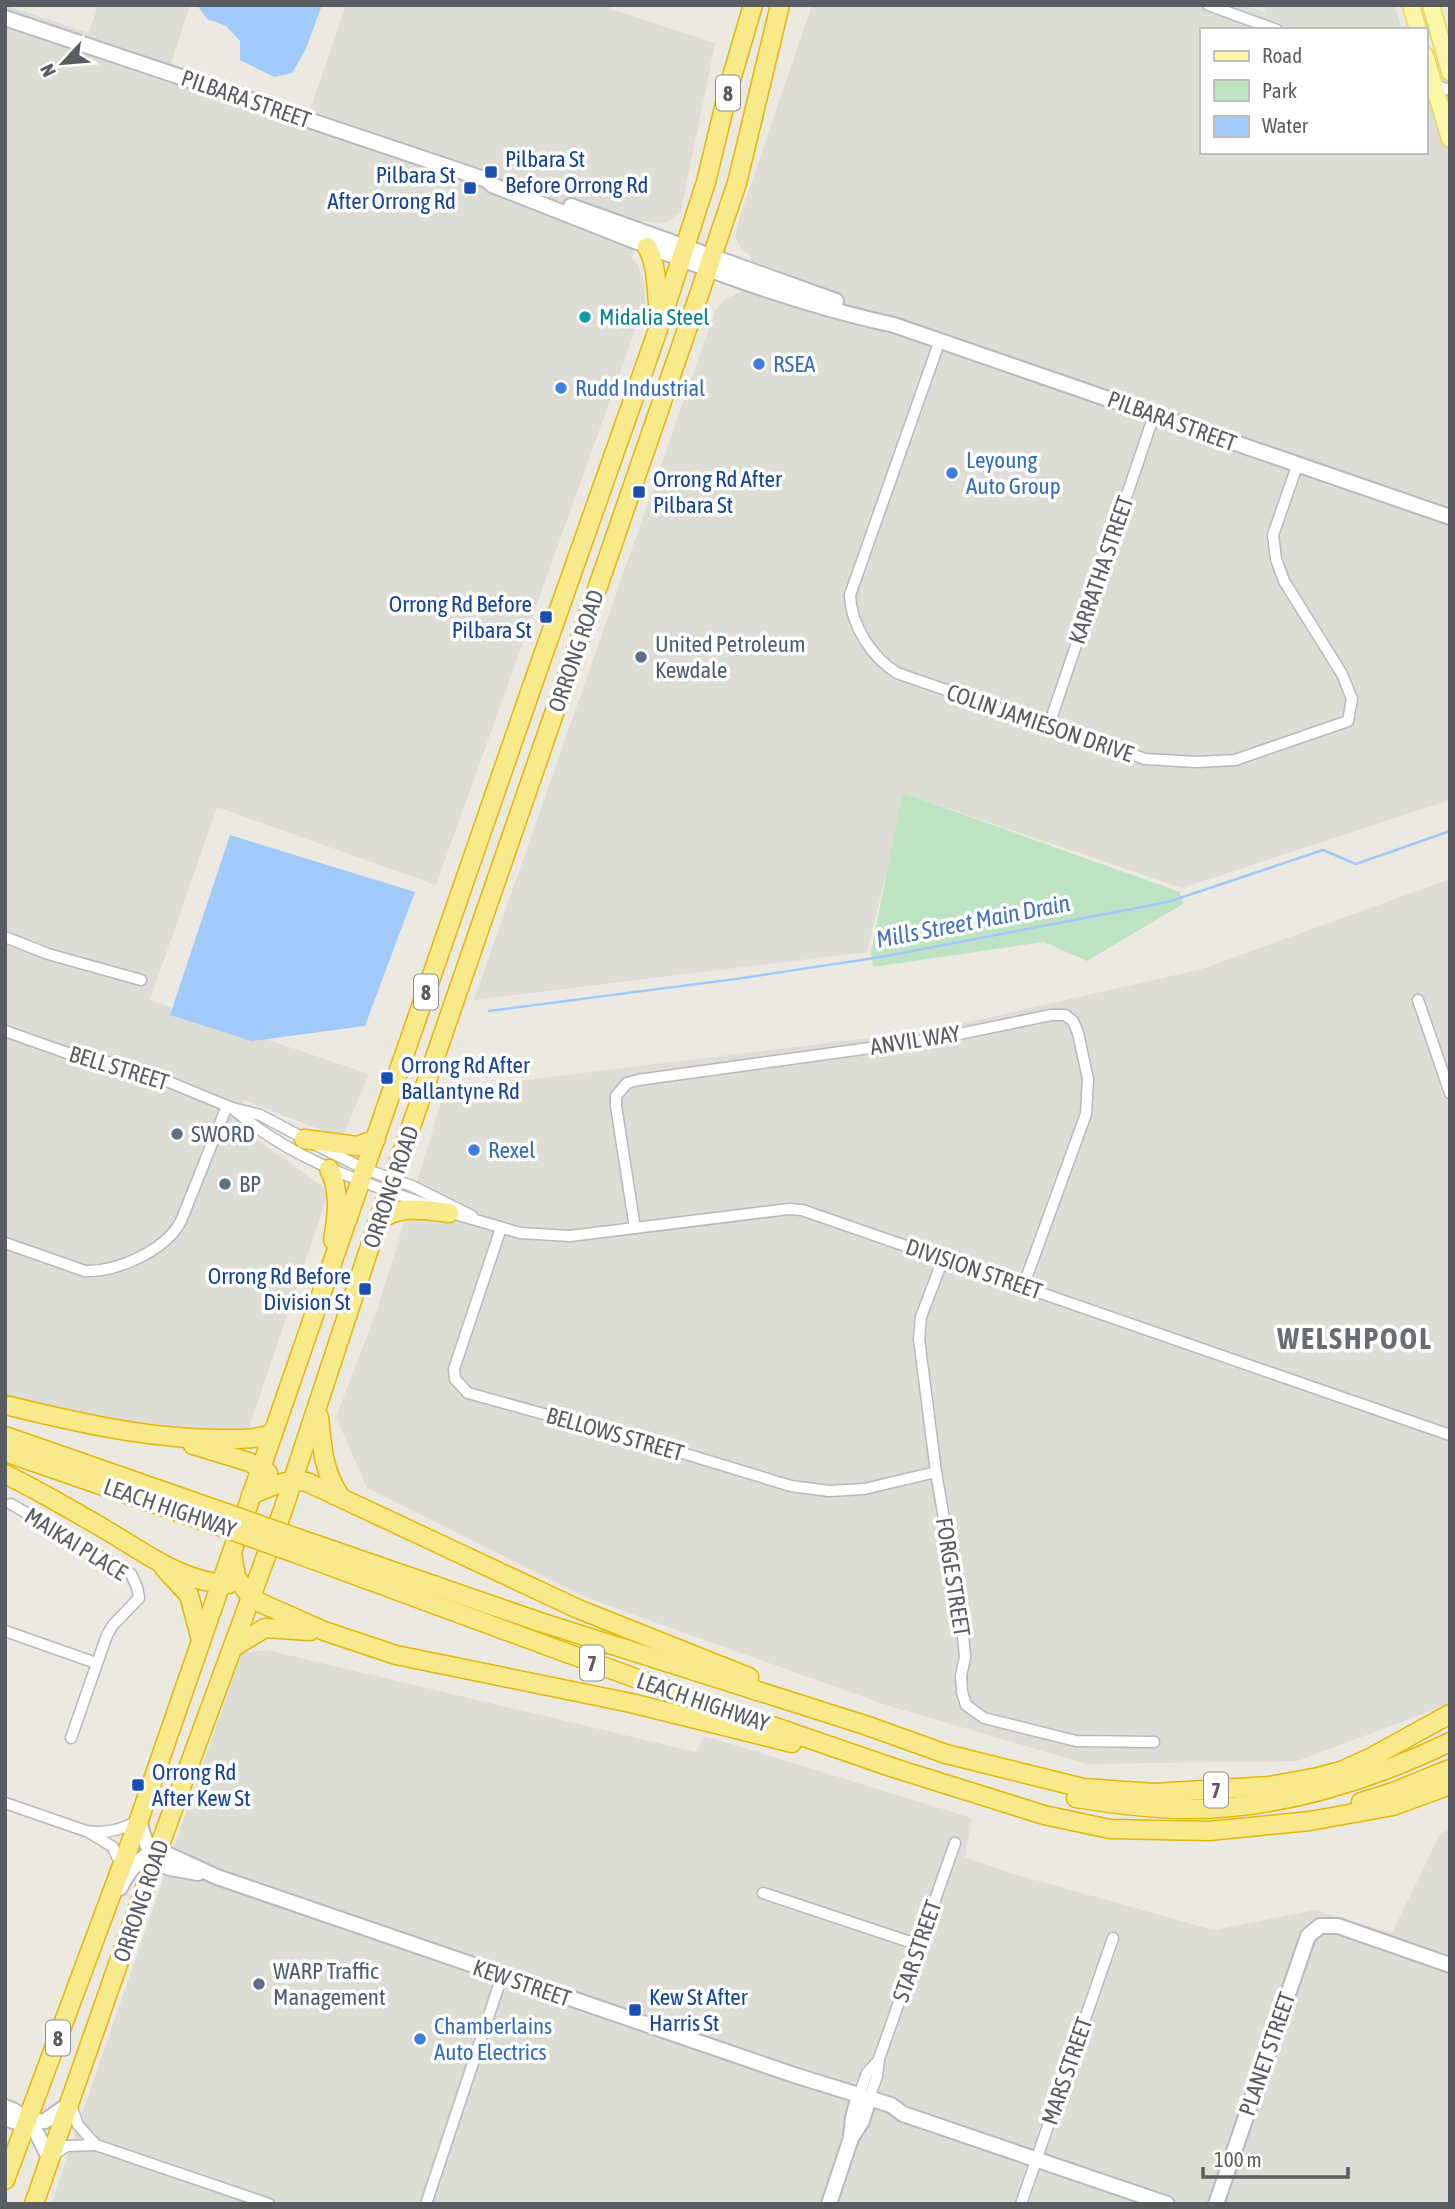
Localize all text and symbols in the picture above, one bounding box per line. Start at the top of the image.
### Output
north arrow [28,28,98,98]
legend [1200,28,1427,154]
text: Road [1262,43,1302,67]
text: N [35,61,60,80]
street label: PILBARA STREET [178,65,314,133]
road number: 8 [716,76,740,110]
text: Park [1262,78,1297,102]
text: Water [1262,113,1309,137]
place label: Pilbara St Before Orrong Rd [505,146,648,198]
place label: Pilbara St After Orrong Rd [327,162,456,214]
marker: Pilbara St Before Orrong Rd [483,164,499,180]
marker: Pilbara St After Orrong Rd [462,180,478,196]
place label: Midalia Steel [599,304,709,330]
marker: Midalia Steel [577,309,593,325]
place label: RSEA [773,351,816,377]
marker: RSEA [751,356,767,372]
place label: Rudd Industrial [575,375,705,401]
marker: Rudd Industrial [553,380,569,396]
street label: PILBARA STREET [1104,386,1240,456]
place label: Leyoung Auto Group [966,447,1061,499]
marker: Leyoung Auto Group [944,465,960,481]
place label: Orrong Rd After Pilbara St [653,466,783,518]
marker: Orrong Rd After Pilbara St [631,484,647,500]
street label: KARRATHA STREET [1064,493,1138,647]
street label: ORRONG ROAD [543,587,609,715]
place label: Orrong Rd Before Pilbara St [389,591,532,643]
marker: Orrong Rd Before Pilbara St [538,609,554,625]
place label: United Petroleum Kewdale [655,631,805,683]
marker: United Petroleum Kewdale [633,649,649,665]
street label: COLIN JAMIESON DRIVE [943,679,1137,767]
water label: Mills Street Main Drain [874,889,1072,953]
road number: 8 [414,974,438,1010]
street label: ANVIL WAY [868,1020,963,1060]
street label: BELL STREET [66,1041,172,1095]
place label: Orrong Rd After Ballantyne Rd [401,1052,531,1104]
marker: Orrong Rd After Ballantyne Rd [379,1070,395,1086]
place label: SWORD [191,1121,255,1147]
street label: ORRONG ROAD [358,1123,424,1251]
marker: SWORD [169,1126,185,1142]
place label: Rexel [488,1137,535,1163]
marker: Rexel [466,1142,482,1158]
place label: BP [239,1171,261,1197]
marker: BP [217,1176,233,1192]
street label: DIVISION STREET [902,1234,1046,1304]
place label: Orrong Rd Before Division St [208,1263,351,1315]
marker: Orrong Rd Before Division St [357,1281,373,1297]
district label: WELSHPOOL [1276,1321,1433,1355]
street label: BELLOWS STREET [543,1402,687,1466]
street label: LEACH HIGHWAY [100,1473,240,1543]
street label: MAIKAI PLACE [20,1502,132,1586]
street label: FORGE STREET [931,1516,975,1638]
road number: 7 [580,1646,604,1680]
street label: LEACH HIGHWAY [633,1667,773,1737]
place label: Orrong Rd After Kew St [152,1759,251,1811]
road number: 7 [1204,1772,1228,1808]
marker: Orrong Rd After Kew St [130,1777,146,1793]
street label: ORRONG ROAD [108,1837,174,1965]
street label: STAR STREET [887,1897,947,2005]
street label: KEW STREET [470,1954,574,2012]
place label: WARP Traffic Management [273,1958,386,2010]
marker: WARP Traffic Management [251,1976,267,1992]
place label: Kew St After Harris St [649,1984,749,2036]
street label: PLANET STREET [1234,1989,1300,2119]
marker: Kew St After Harris St [627,2002,643,2018]
place label: Chamberlains Auto Electrics [434,2013,552,2065]
street label: MARS STREET [1036,2014,1098,2128]
road number: 8 [46,2021,70,2056]
marker: Chamberlains Auto Electrics [412,2031,428,2047]
scale bar [1203,2136,1348,2180]
text: 100 m [1214,2147,1262,2171]

